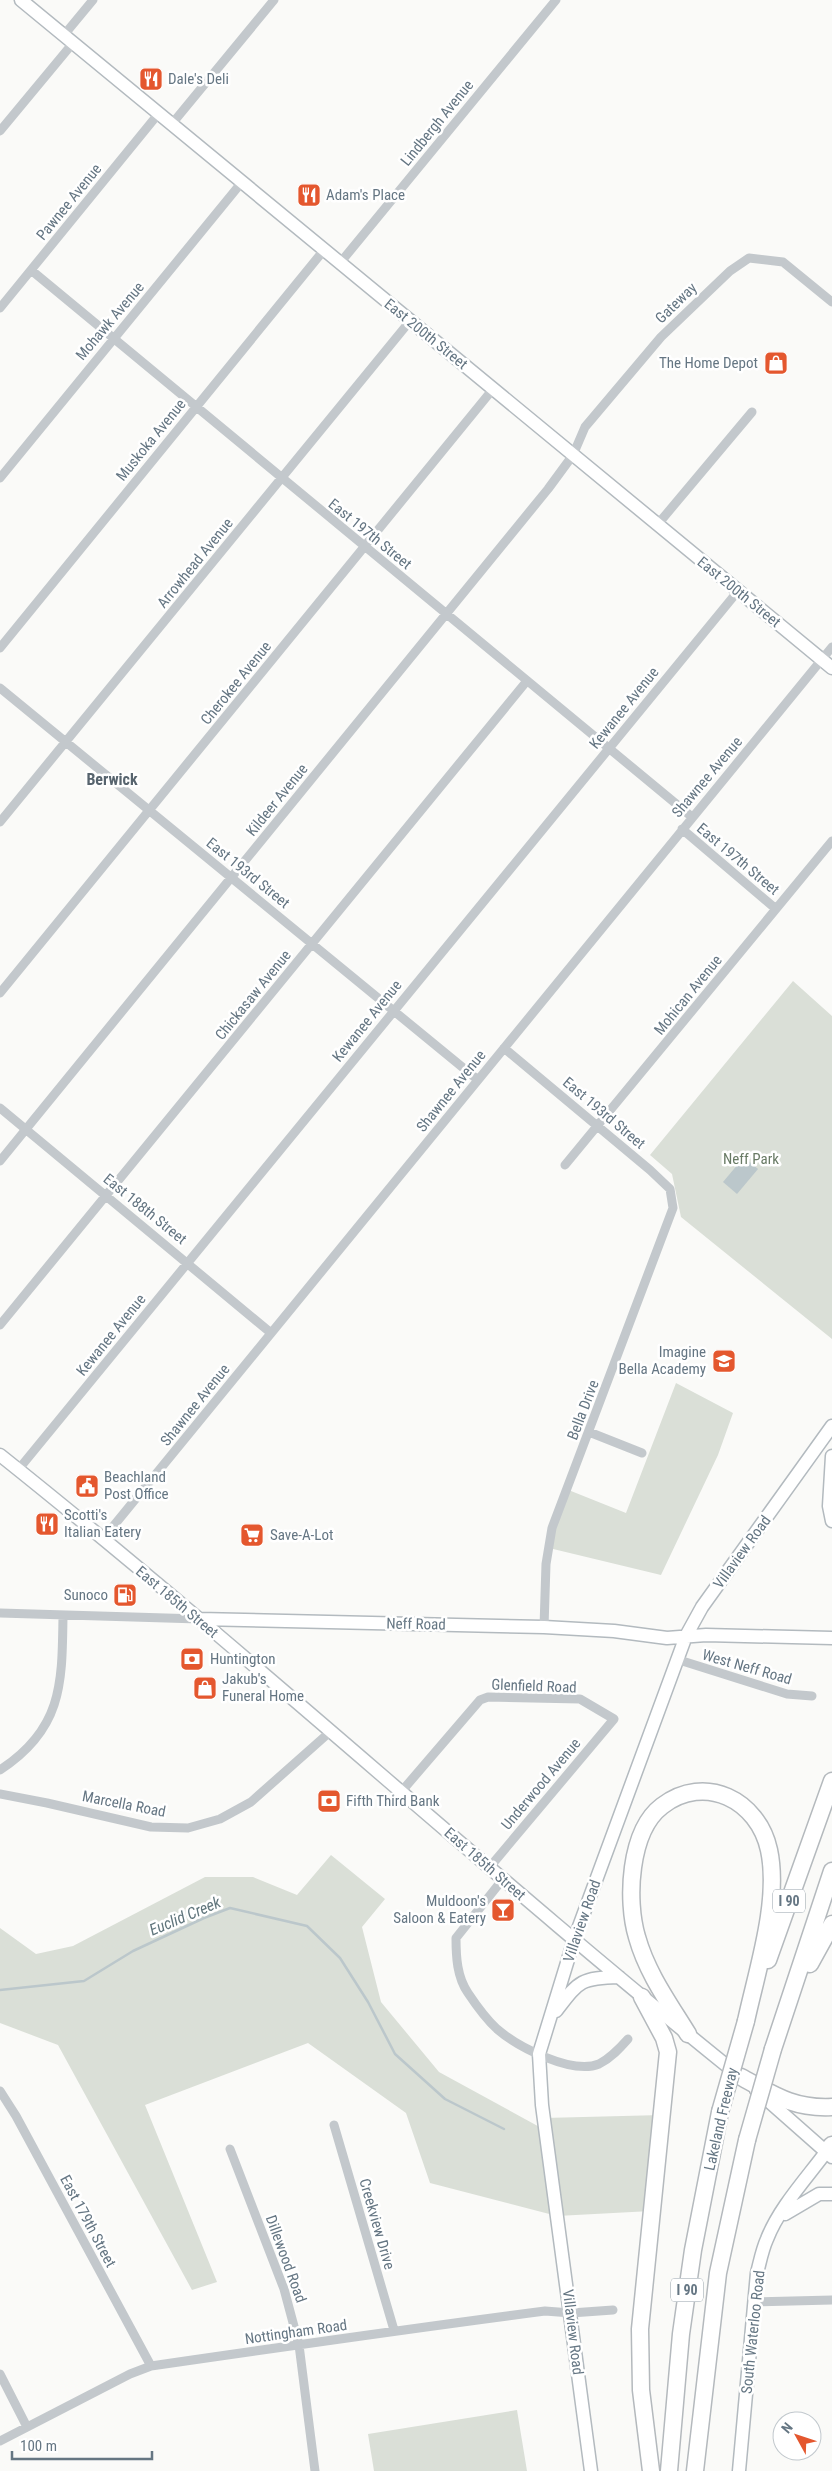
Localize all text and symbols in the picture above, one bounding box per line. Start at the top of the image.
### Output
restaurant icon: Dale's Deli [138,66,164,92]
place label: Dale's Deli [168,70,229,88]
street label: Lindbergh Avenue [397,76,477,170]
street label: Pawnee Avenue [33,160,105,244]
restaurant icon: Adam's Place [296,182,322,208]
place label: Adam's Place [326,186,405,204]
street label: Mohawk Avenue [72,278,148,364]
street label: Gateway [652,279,700,327]
street label: East 200th Street [381,295,471,373]
shop icon: The Home Depot [763,350,789,376]
place label: The Home Depot [659,354,758,372]
street label: Muskoka Avenue [112,395,190,485]
street label: East 197th Street [325,495,415,573]
street label: Arrowhead Avenue [153,514,237,612]
street label: East 200th Street [694,553,784,631]
street label: Cherokee Avenue [197,638,275,728]
street label: Kewanee Avenue [586,664,662,752]
street label: Shawnee Avenue [668,733,746,821]
street label: Kildeer Avenue [242,760,312,840]
district label: Berwick [86,770,138,789]
street label: East 197th Street [693,819,783,899]
street label: East 193rd Street [203,834,293,912]
street label: Chickasaw Avenue [211,946,295,1044]
street label: Mohican Avenue [650,951,726,1039]
street label: Kewanee Avenue [329,977,405,1065]
street label: Shawnee Avenue [413,1047,489,1135]
street label: East 193rd Street [559,1073,649,1153]
park label: Neff Park [723,1150,779,1168]
street label: East 188th Street [100,1170,190,1248]
street label: Kewanee Avenue [73,1291,149,1379]
place label: Imagine Bella Academy [618,1343,706,1378]
school or university icon: Imagine Bella Academy [711,1348,737,1374]
street label: Shawnee Avenue [157,1361,233,1449]
street label: Bella Drive [563,1378,603,1442]
place label: Beachland Post Office [104,1468,169,1503]
public building icon: Beachland Post Office [74,1473,100,1499]
place label: Scotti's Italian Eatery [64,1506,141,1541]
restaurant icon: Scotti's Italian Eatery [34,1511,60,1537]
street label: Villaview Road [709,1512,775,1592]
supermarket icon: Save-A-Lot [239,1522,265,1548]
place label: Save-A-Lot [270,1526,333,1544]
street label: East 185th Street [132,1562,222,1642]
fuel station icon: Sunoco [112,1582,138,1608]
place label: Sunoco [64,1586,108,1604]
street label: Neff Road [386,1614,446,1634]
bank icon: Huntington [179,1646,205,1672]
street label: West Neff Road [700,1646,794,1688]
place label: Huntington [210,1650,275,1668]
place label: Jakub's Funeral Home [222,1670,304,1705]
shop icon: Jakub's Funeral Home [192,1675,218,1701]
street label: Glenfield Road [491,1676,577,1696]
street label: Underwood Avenue [498,1735,584,1833]
street label: Marcella Road [81,1787,167,1821]
bank icon: Fifth Third Bank [316,1788,342,1814]
place label: Fifth Third Bank [346,1792,440,1810]
street label: East 185th Street [441,1824,529,1904]
street label: Villaview Road [559,1877,605,1965]
road number: I 90 [773,1890,805,1912]
water label: Euclid Creek [146,1892,224,1940]
place label: Muldoon's Saloon & Eatery [393,1892,486,1927]
bar icon: Muldoon's Saloon & Eatery [490,1897,516,1923]
street label: Lakeland Freeway [700,2066,742,2172]
street label: East 179th Street [56,2172,120,2270]
street label: Creekview Drive [355,2176,399,2272]
street label: Dillewood Road [262,2213,310,2305]
street label: South Waterloo Road [738,2269,768,2395]
road number: I 90 [671,2278,703,2302]
street label: Villaview Road [559,2288,587,2376]
street label: Nottingham Road [244,2316,348,2348]
north arrow [772,2411,822,2461]
text: N [778,2419,796,2436]
scale bar [12,2428,152,2460]
text: 100 m [20,2437,57,2455]

